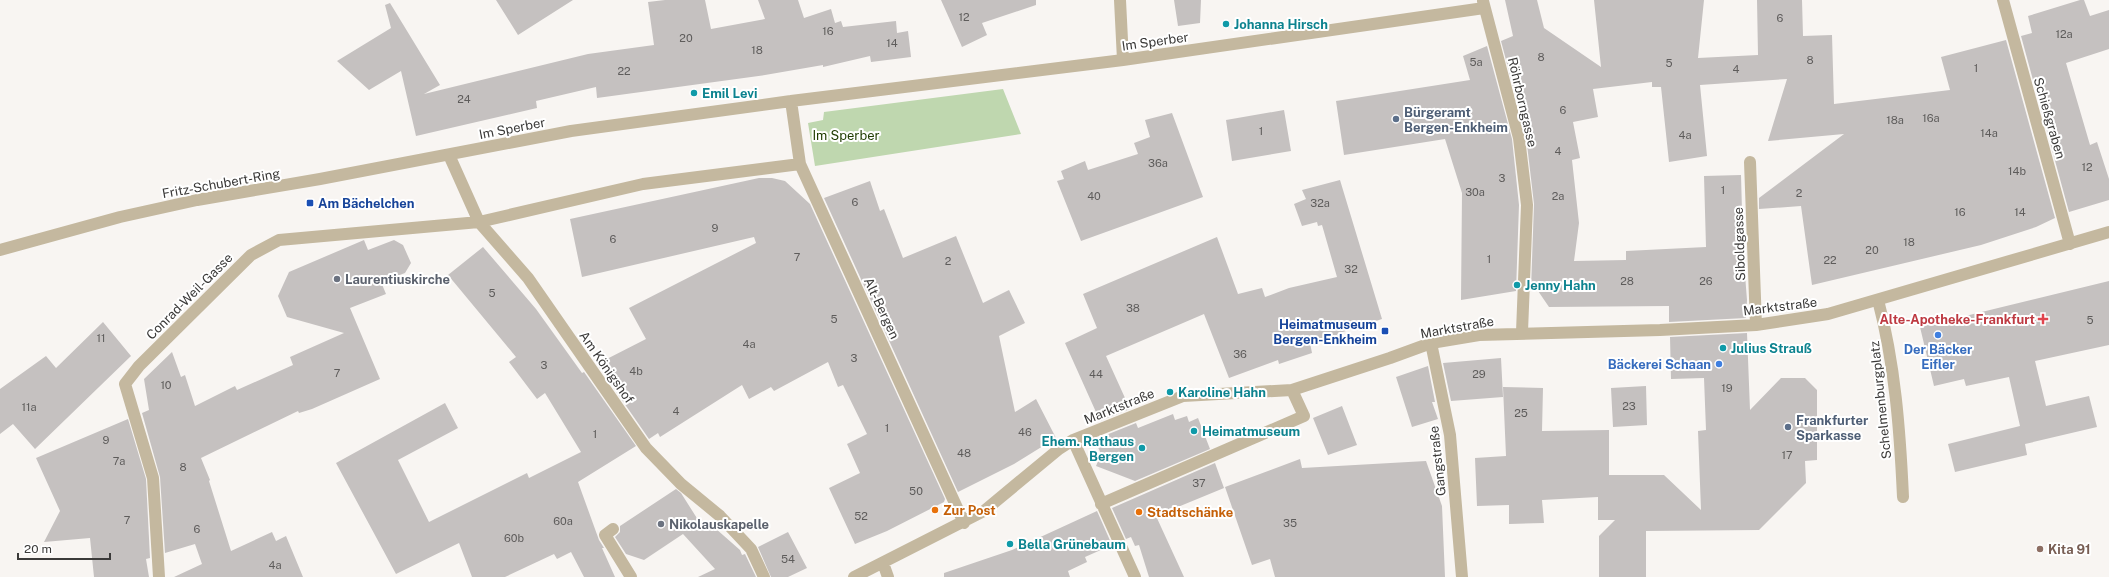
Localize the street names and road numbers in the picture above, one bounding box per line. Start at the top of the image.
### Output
street label: Im Sperber [1121,29,1189,54]
street label: Röhrborngasse [1505,56,1540,148]
street label: Schießgraben [2031,76,2068,161]
street label: Im Sperber [478,115,547,142]
street label: Fritz-Schubert-Ring [161,166,281,201]
street label: Siboldgasse [1731,207,1748,281]
street label: Conrad-Weil-Gasse [143,250,236,343]
street label: Alt-Bergen [861,275,902,341]
street label: Marktstraße [1742,295,1818,318]
street label: Marktstraße [1419,314,1495,341]
street label: Am Königshof [576,328,637,406]
street label: Schelmenburgplatz [1867,340,1894,460]
street label: Marktstraße [1082,386,1157,427]
street label: Gangstraße [1426,425,1449,497]

